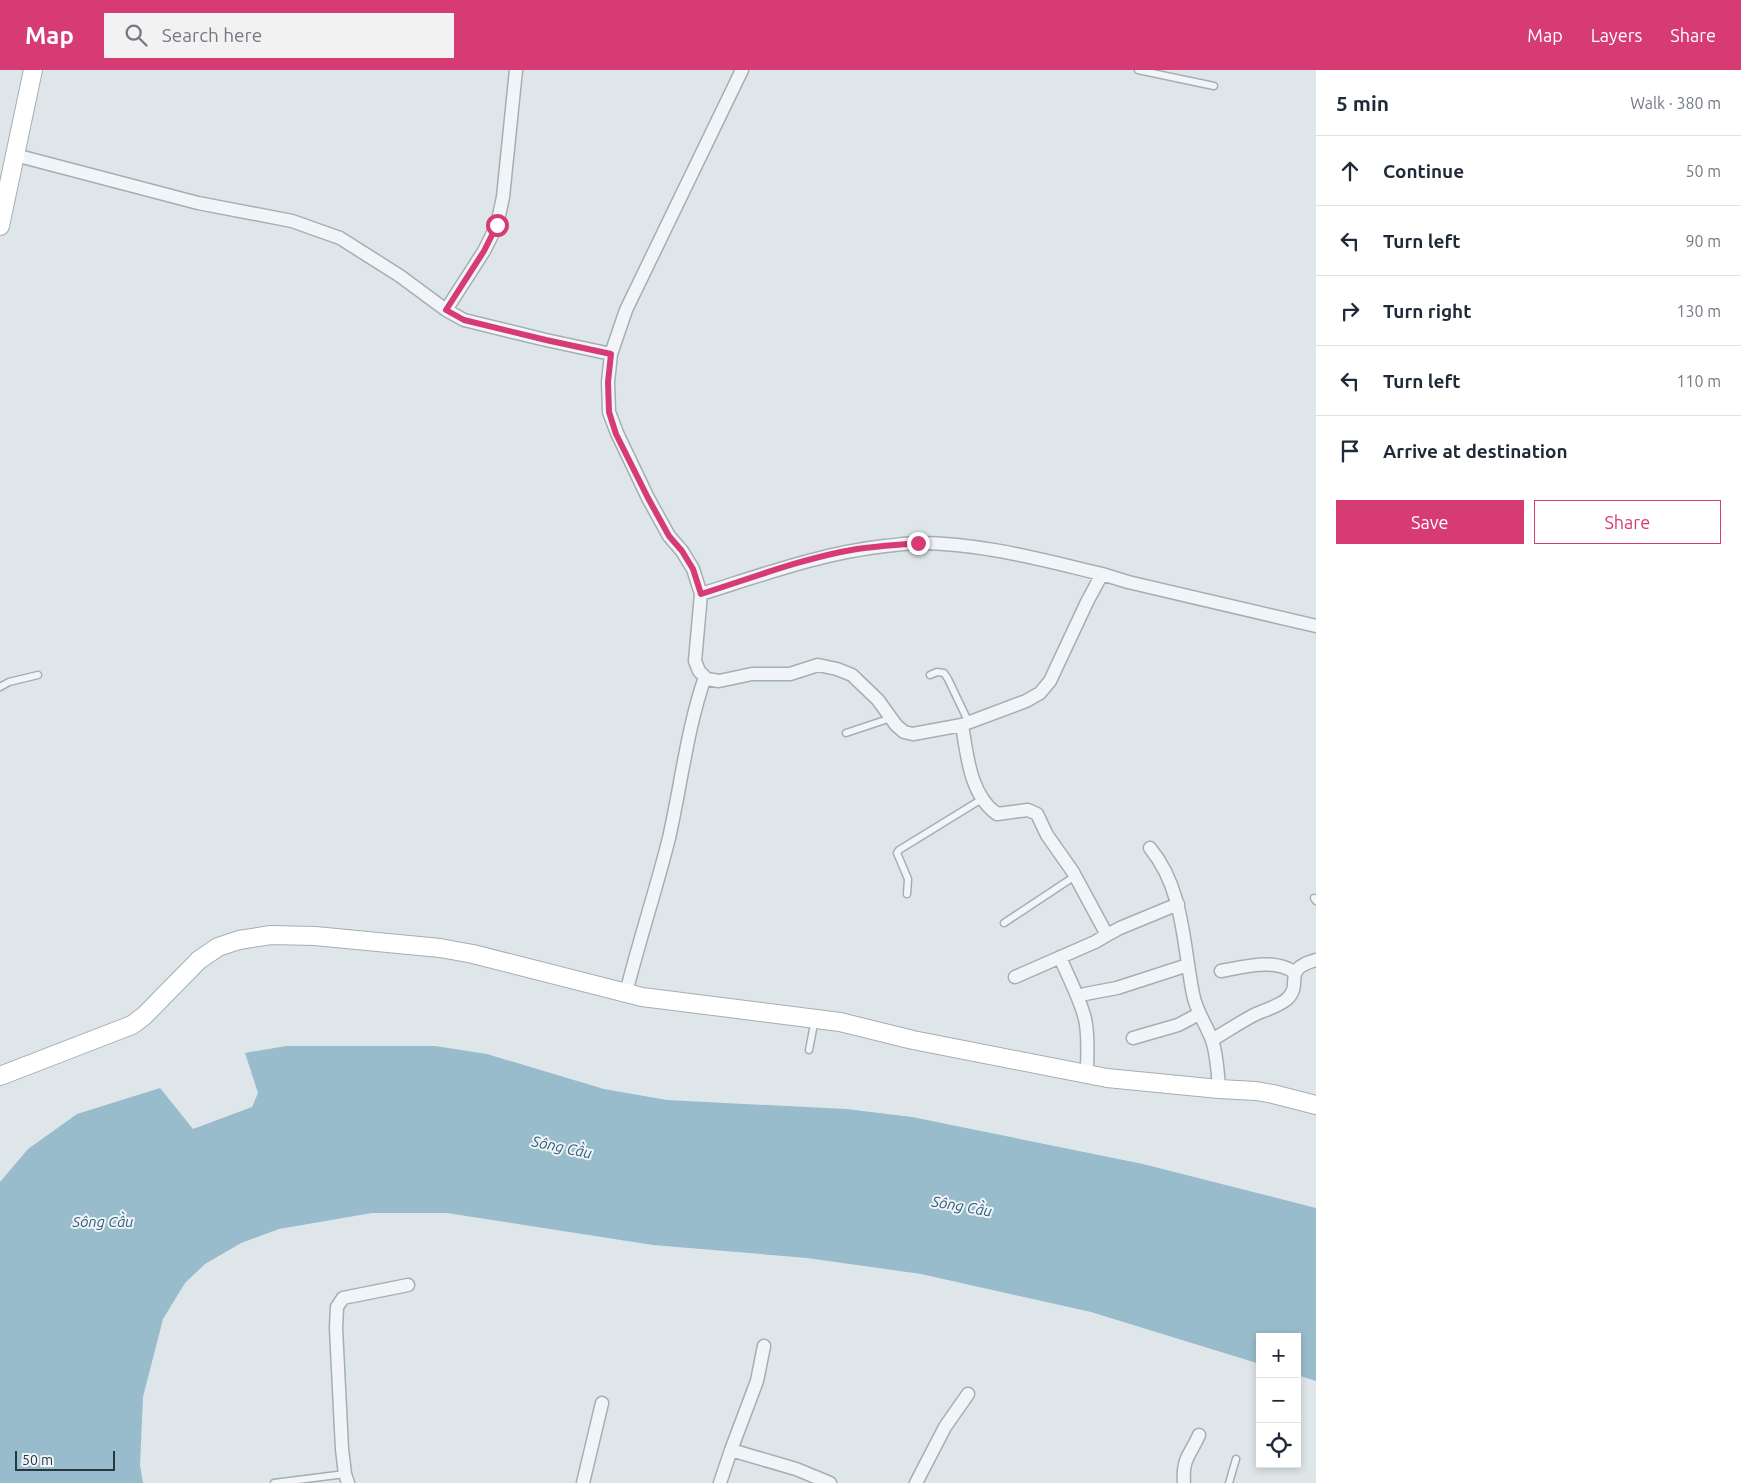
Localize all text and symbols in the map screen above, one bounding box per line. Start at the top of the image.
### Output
search box [104,13,454,58]
icon: search [122,21,150,49]
text: Map [25,22,74,49]
text: Search here [162,24,262,46]
text: Map [1527,25,1563,45]
text: Layers [1591,25,1642,45]
text: Share [1670,25,1716,45]
text: 5 min [1336,91,1389,115]
text: Walk · 380 m [1630,94,1721,112]
icon: ahead [1336,157,1364,185]
text: Continue [1383,160,1464,182]
text: 50 m [1685,162,1721,180]
route start [486,214,509,237]
icon: left [1336,227,1364,255]
text: Turn left [1383,230,1461,252]
text: 90 m [1685,232,1721,250]
icon: right [1336,297,1364,325]
text: Turn right [1383,300,1471,322]
text: 130 m [1676,302,1721,320]
icon: left [1336,367,1364,395]
text: Turn left [1383,370,1461,392]
text: 110 m [1676,372,1721,390]
icon: arrive [1336,437,1364,465]
text: Arrive at destination [1383,440,1568,462]
button: Save [1336,500,1524,544]
button: Share [1534,500,1721,544]
route end [907,532,930,555]
water label: Sông Cầu [530,1130,594,1162]
water label: Sông Cầu [930,1190,994,1220]
water label: Sông Cầu [72,1211,133,1230]
map controls [1256,1333,1301,1468]
button: + [1256,1333,1301,1378]
button: − [1256,1378,1301,1423]
button: locate [1256,1423,1301,1468]
scale bar [15,1448,115,1471]
text: 50 m [22,1452,53,1468]

